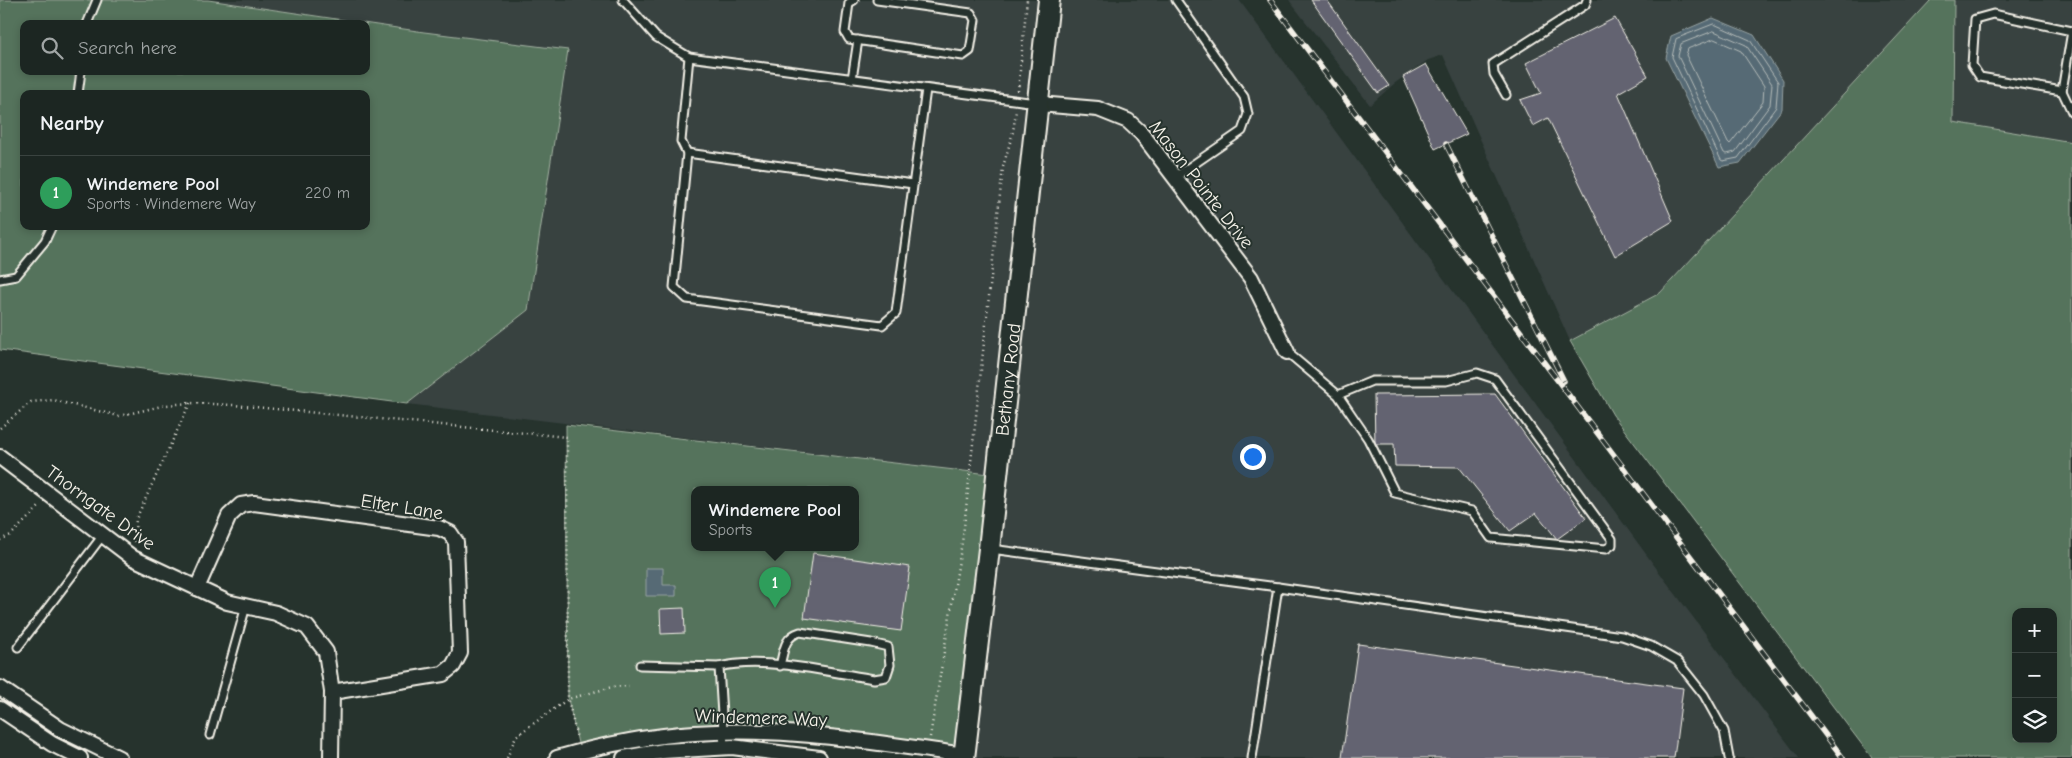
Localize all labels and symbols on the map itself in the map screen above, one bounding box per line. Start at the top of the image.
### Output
street label: Mason Pointe Drive [1144,116,1258,253]
street label: Bethany Road [991,322,1026,437]
your location [1240,444,1266,470]
street label: Thorngate Drive [41,461,159,555]
street label: Elter Lane [359,490,445,524]
pin: 1 [759,567,791,608]
street label: Windemere Way [694,705,828,731]

